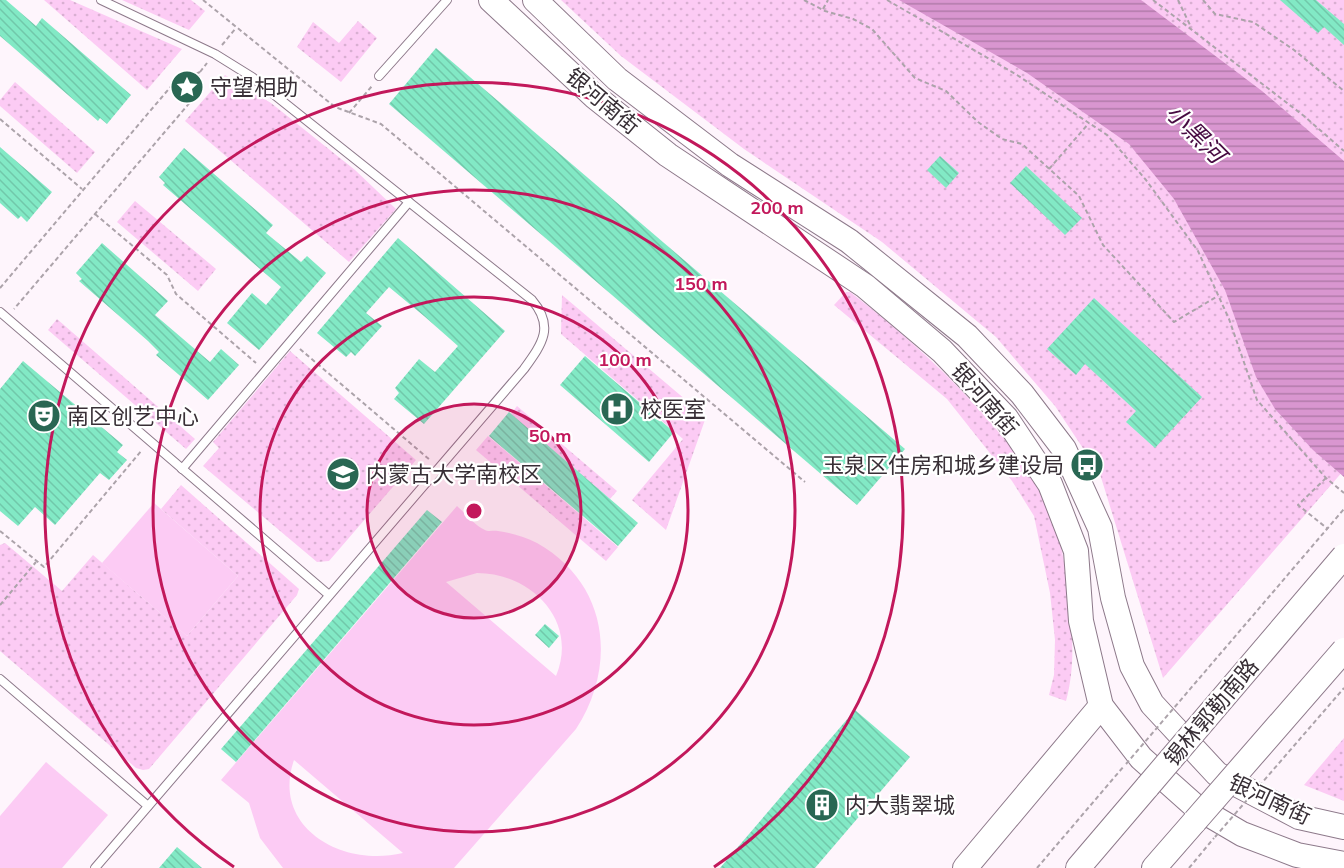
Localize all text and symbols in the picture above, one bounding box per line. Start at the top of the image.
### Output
street label: 银河南街 [560,62,646,140]
place icon: 守望相助 [169,69,205,105]
place label: 守望相助 [210,73,298,101]
water label: 小黑河 [1160,97,1235,172]
text: 200 m [750,196,804,219]
text: 150 m [674,272,728,295]
text: 100 m [598,348,652,371]
street label: 银河南街 [946,357,1024,441]
hospital icon: 校医室 [599,391,635,427]
place label: 校医室 [640,395,706,423]
theatre icon: 南区创艺中心 [26,398,62,434]
place label: 南区创艺中心 [67,402,199,430]
text: 50 m [529,424,571,447]
bus stop icon: 玉泉区住房和城乡建设局 [1069,447,1105,483]
place label: 玉泉区住房和城乡建设局 [822,451,1064,479]
school or university icon: 内蒙古大学南校区 [325,456,361,492]
place label: 内蒙古大学南校区 [366,460,542,488]
centre of rings [464,501,484,521]
street label: 锡林郭勒南路 [1158,652,1264,772]
street label: 银河南街 [1224,768,1316,830]
building icon: 内大翡翠城 [804,787,840,823]
place label: 内大翡翠城 [845,791,955,819]

